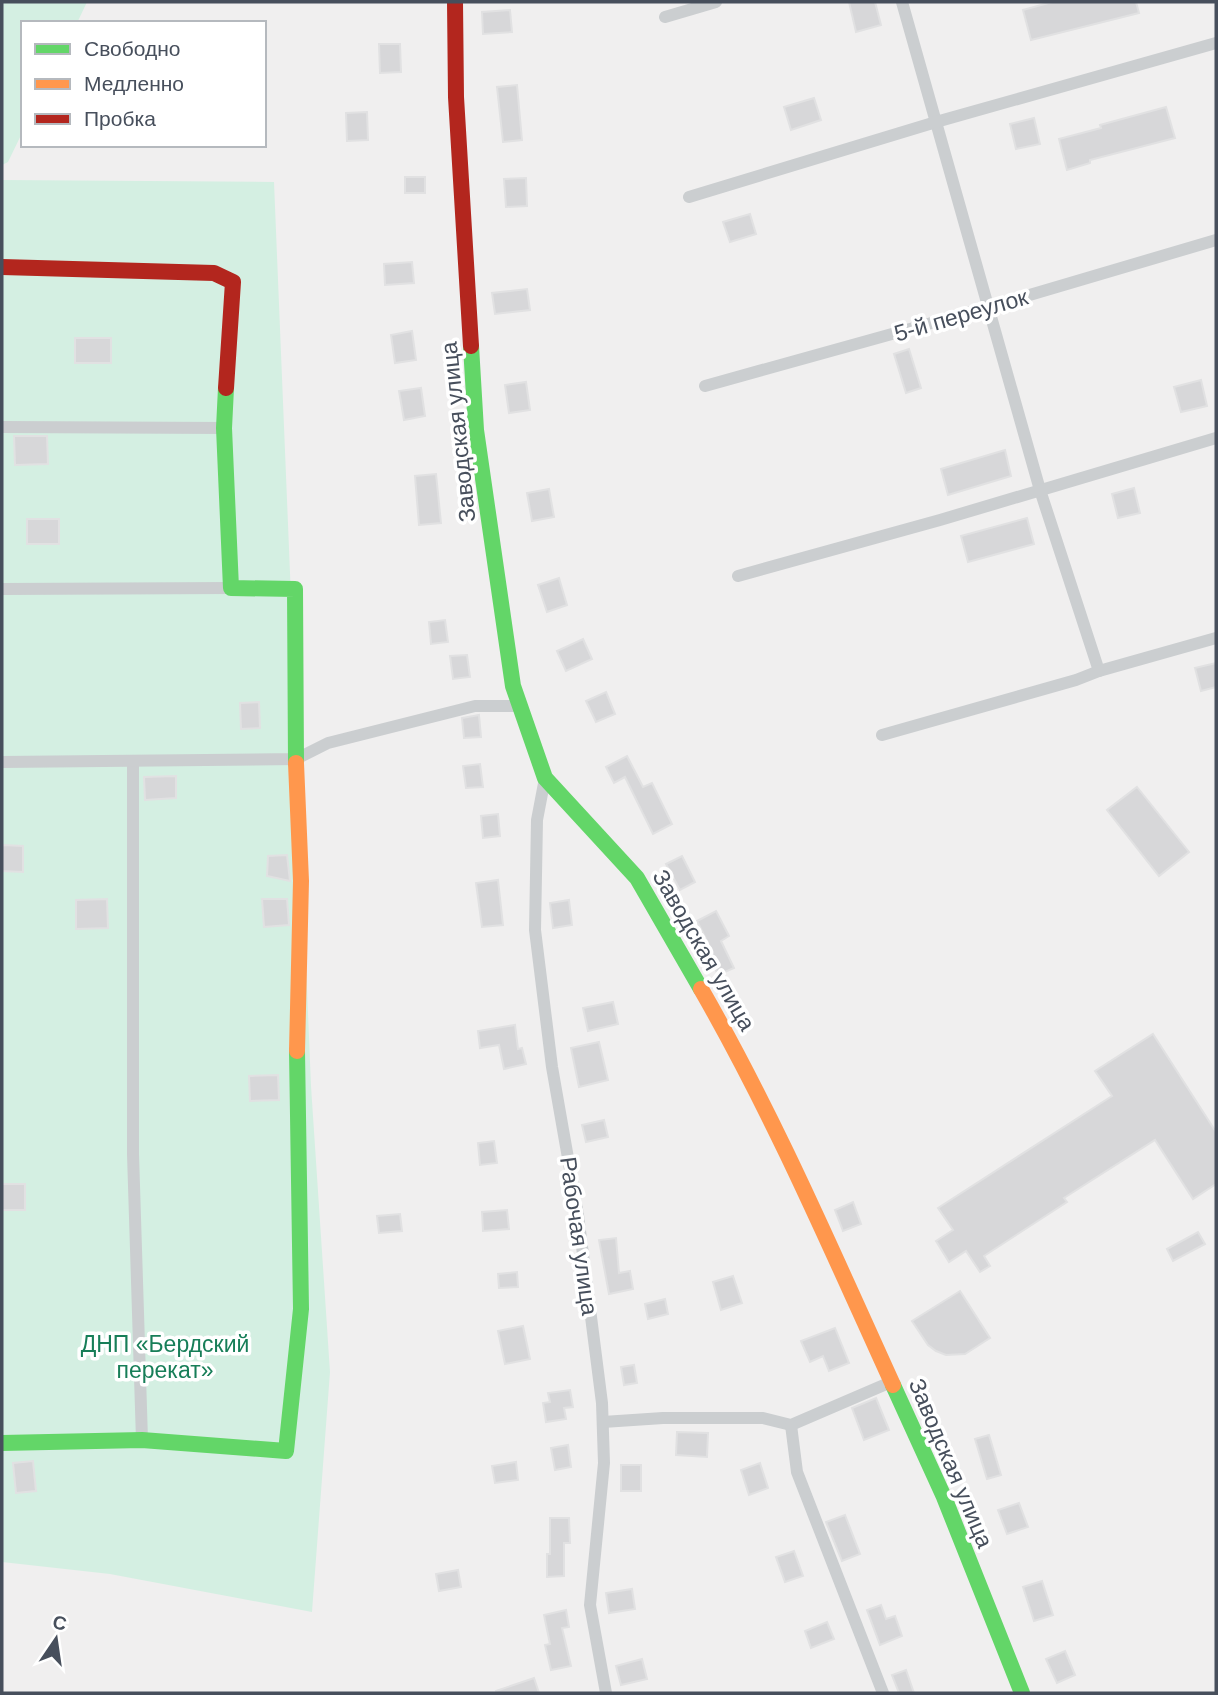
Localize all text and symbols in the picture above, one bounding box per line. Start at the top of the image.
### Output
legend [21,21,266,147]
text: Свободно [84,37,181,60]
text: Медленно [84,72,184,95]
text: Пробка [84,107,156,130]
street label: 5-й переулок [891,283,1032,346]
street label: Заводская улица [436,340,480,524]
street label: Заводская улица [647,865,761,1035]
street label: Рабочая улица [555,1155,603,1317]
park label: ДНП «Бердский перекат» [81,1331,249,1383]
street label: Заводская улица [904,1374,998,1552]
north arrow [21,1604,91,1674]
text: С [51,1611,69,1635]

